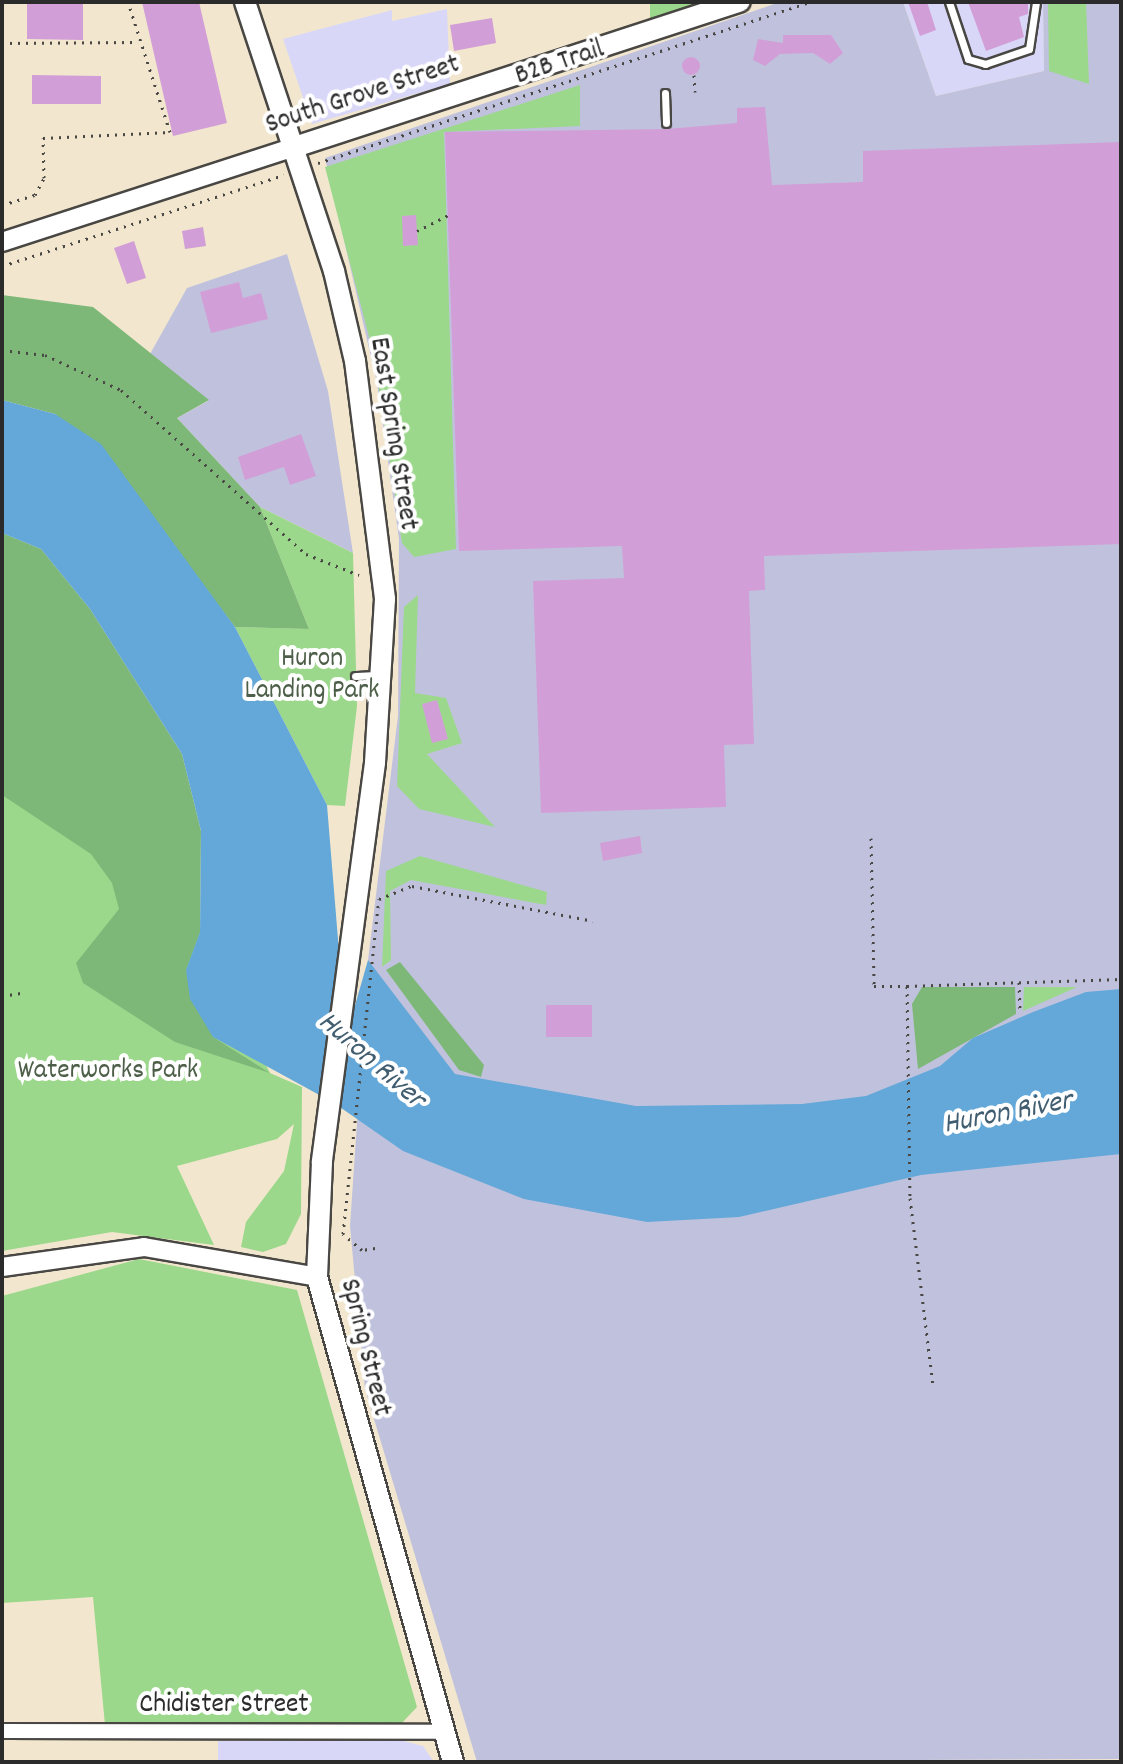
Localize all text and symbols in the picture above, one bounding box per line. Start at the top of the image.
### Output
street label: B2B Trail [511,34,609,94]
street label: South Grove Street [262,49,464,143]
street label: East Spring Street [360,335,424,533]
park label: Huron Landing Park [244,643,380,709]
water label: Huron River [309,1006,431,1118]
park label: Waterworks Park [18,1055,198,1089]
water label: Huron River [941,1085,1075,1145]
street label: Spring Street [331,1276,397,1420]
street label: Chidister Street [139,1689,309,1723]

